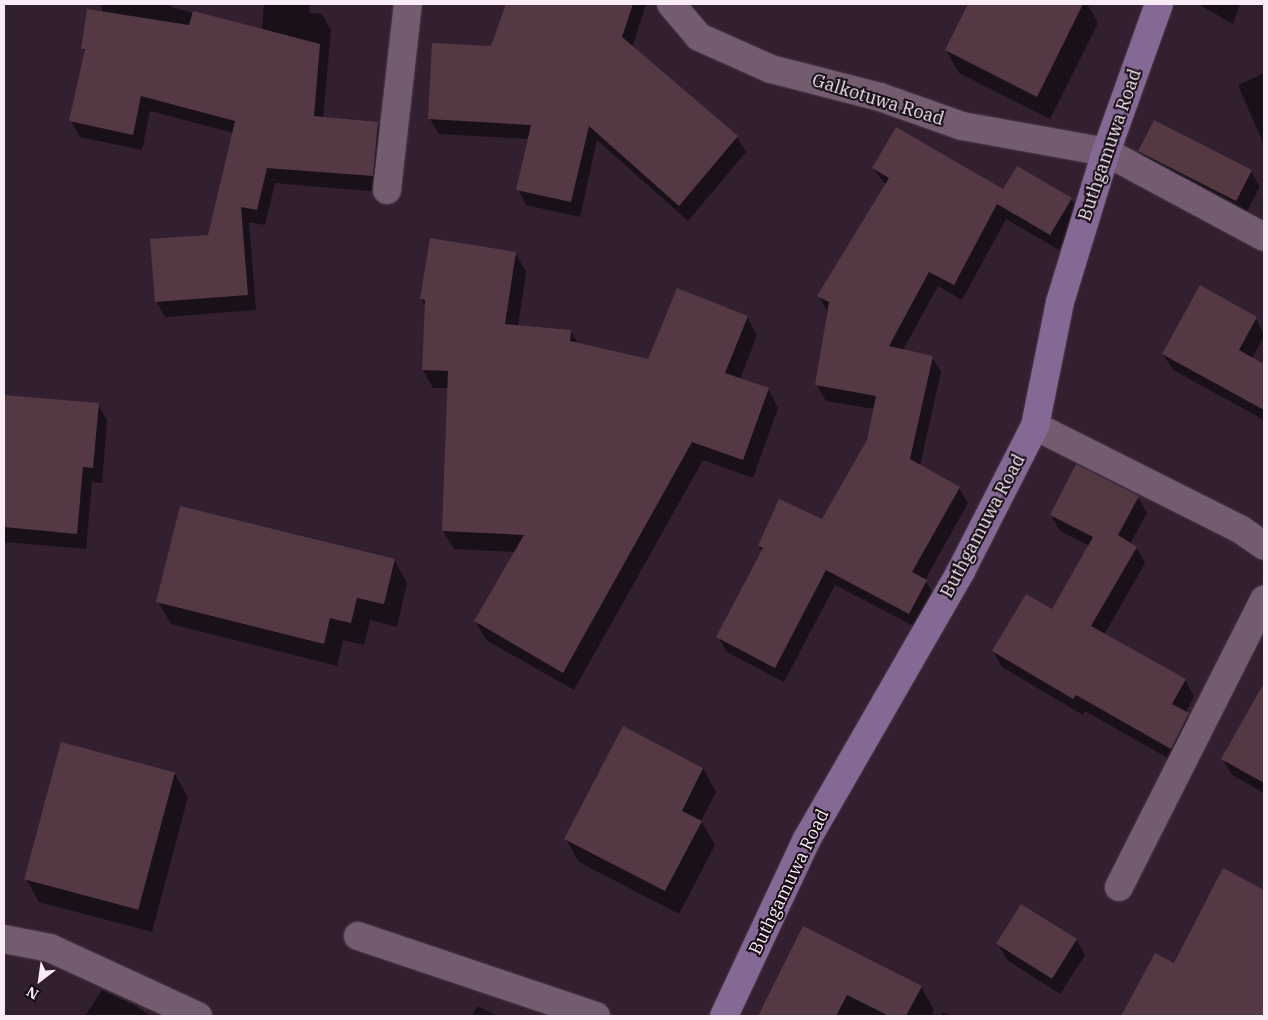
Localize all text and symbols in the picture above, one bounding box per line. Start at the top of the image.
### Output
street label: Buthgamuwa Road [1074,66,1146,224]
street label: Galkotuwa Road [809,70,947,130]
street label: Buthgamuwa Road [936,451,1030,601]
street label: Buthgamuwa Road [744,806,834,958]
north arrow [15,955,65,1005]
text: N [23,982,42,1004]

